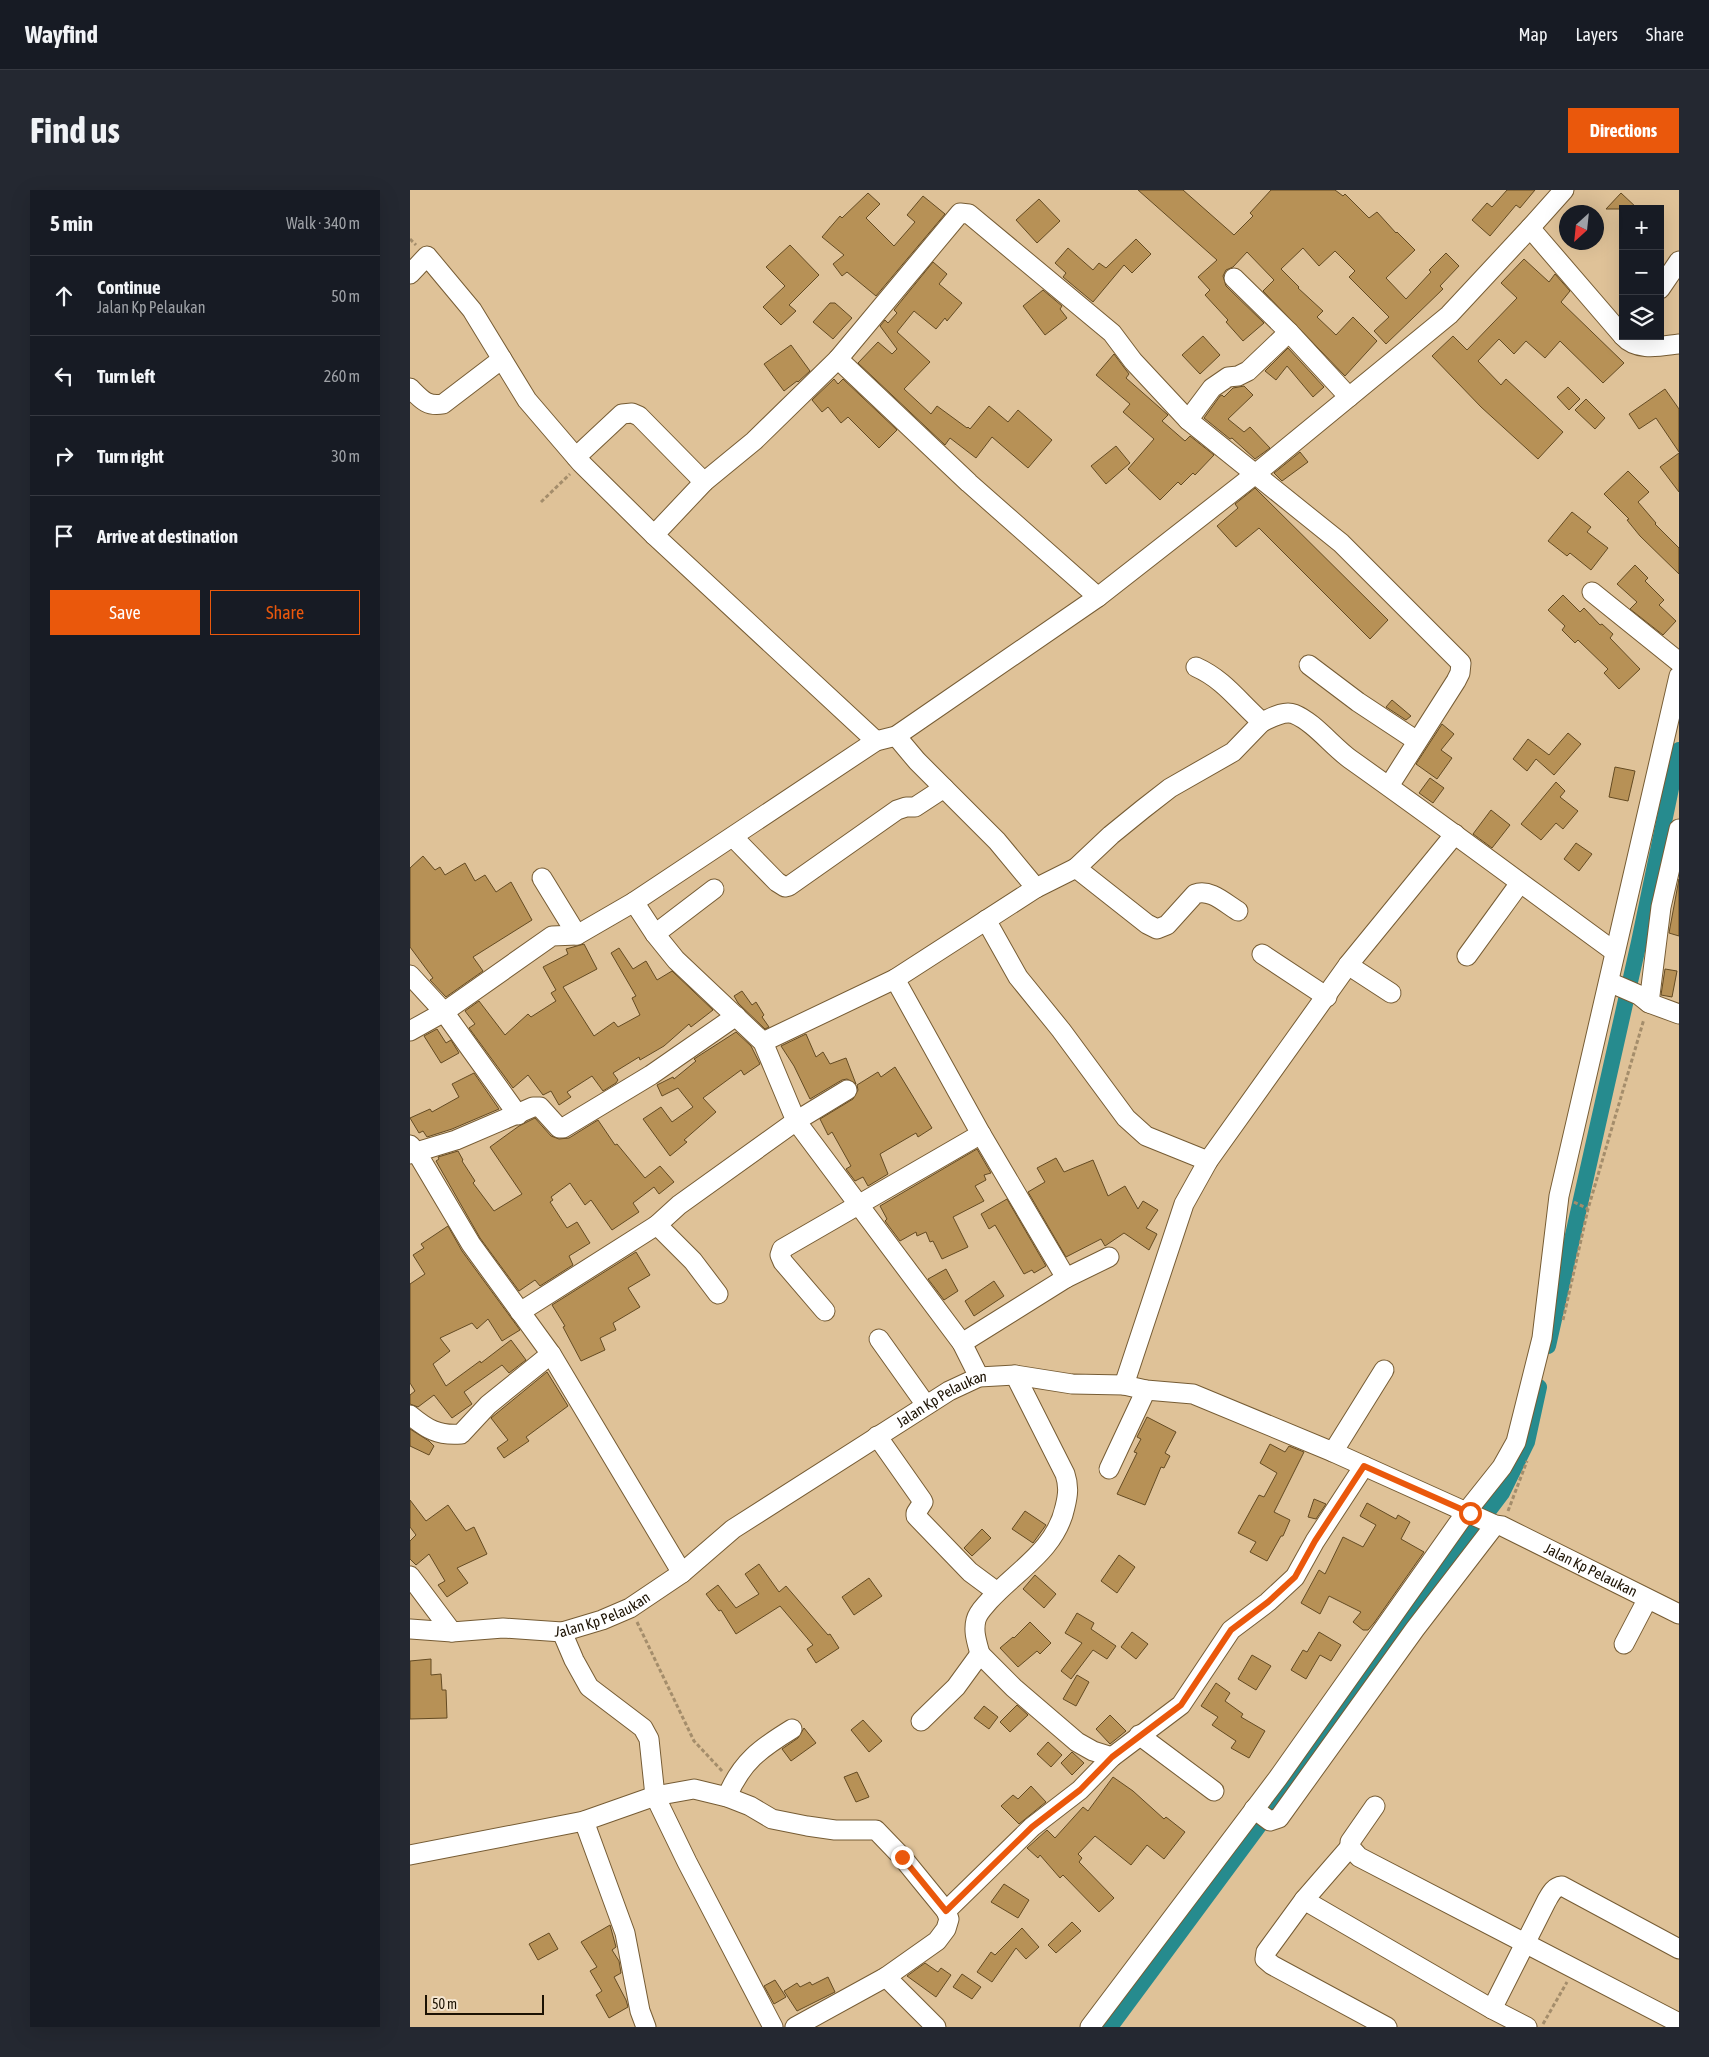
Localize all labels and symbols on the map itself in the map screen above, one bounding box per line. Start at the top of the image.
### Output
north arrow [1559,205,1604,250]
street label: Jalan Kp Pelaukan [893,1368,987,1431]
route start [1459,1502,1482,1525]
street label: Jalan Kp Pelaukan [1542,1539,1640,1600]
street label: Jalan Kp Pelaukan [554,1588,653,1640]
route end [891,1846,914,1869]
scale bar [425,1992,544,2015]

